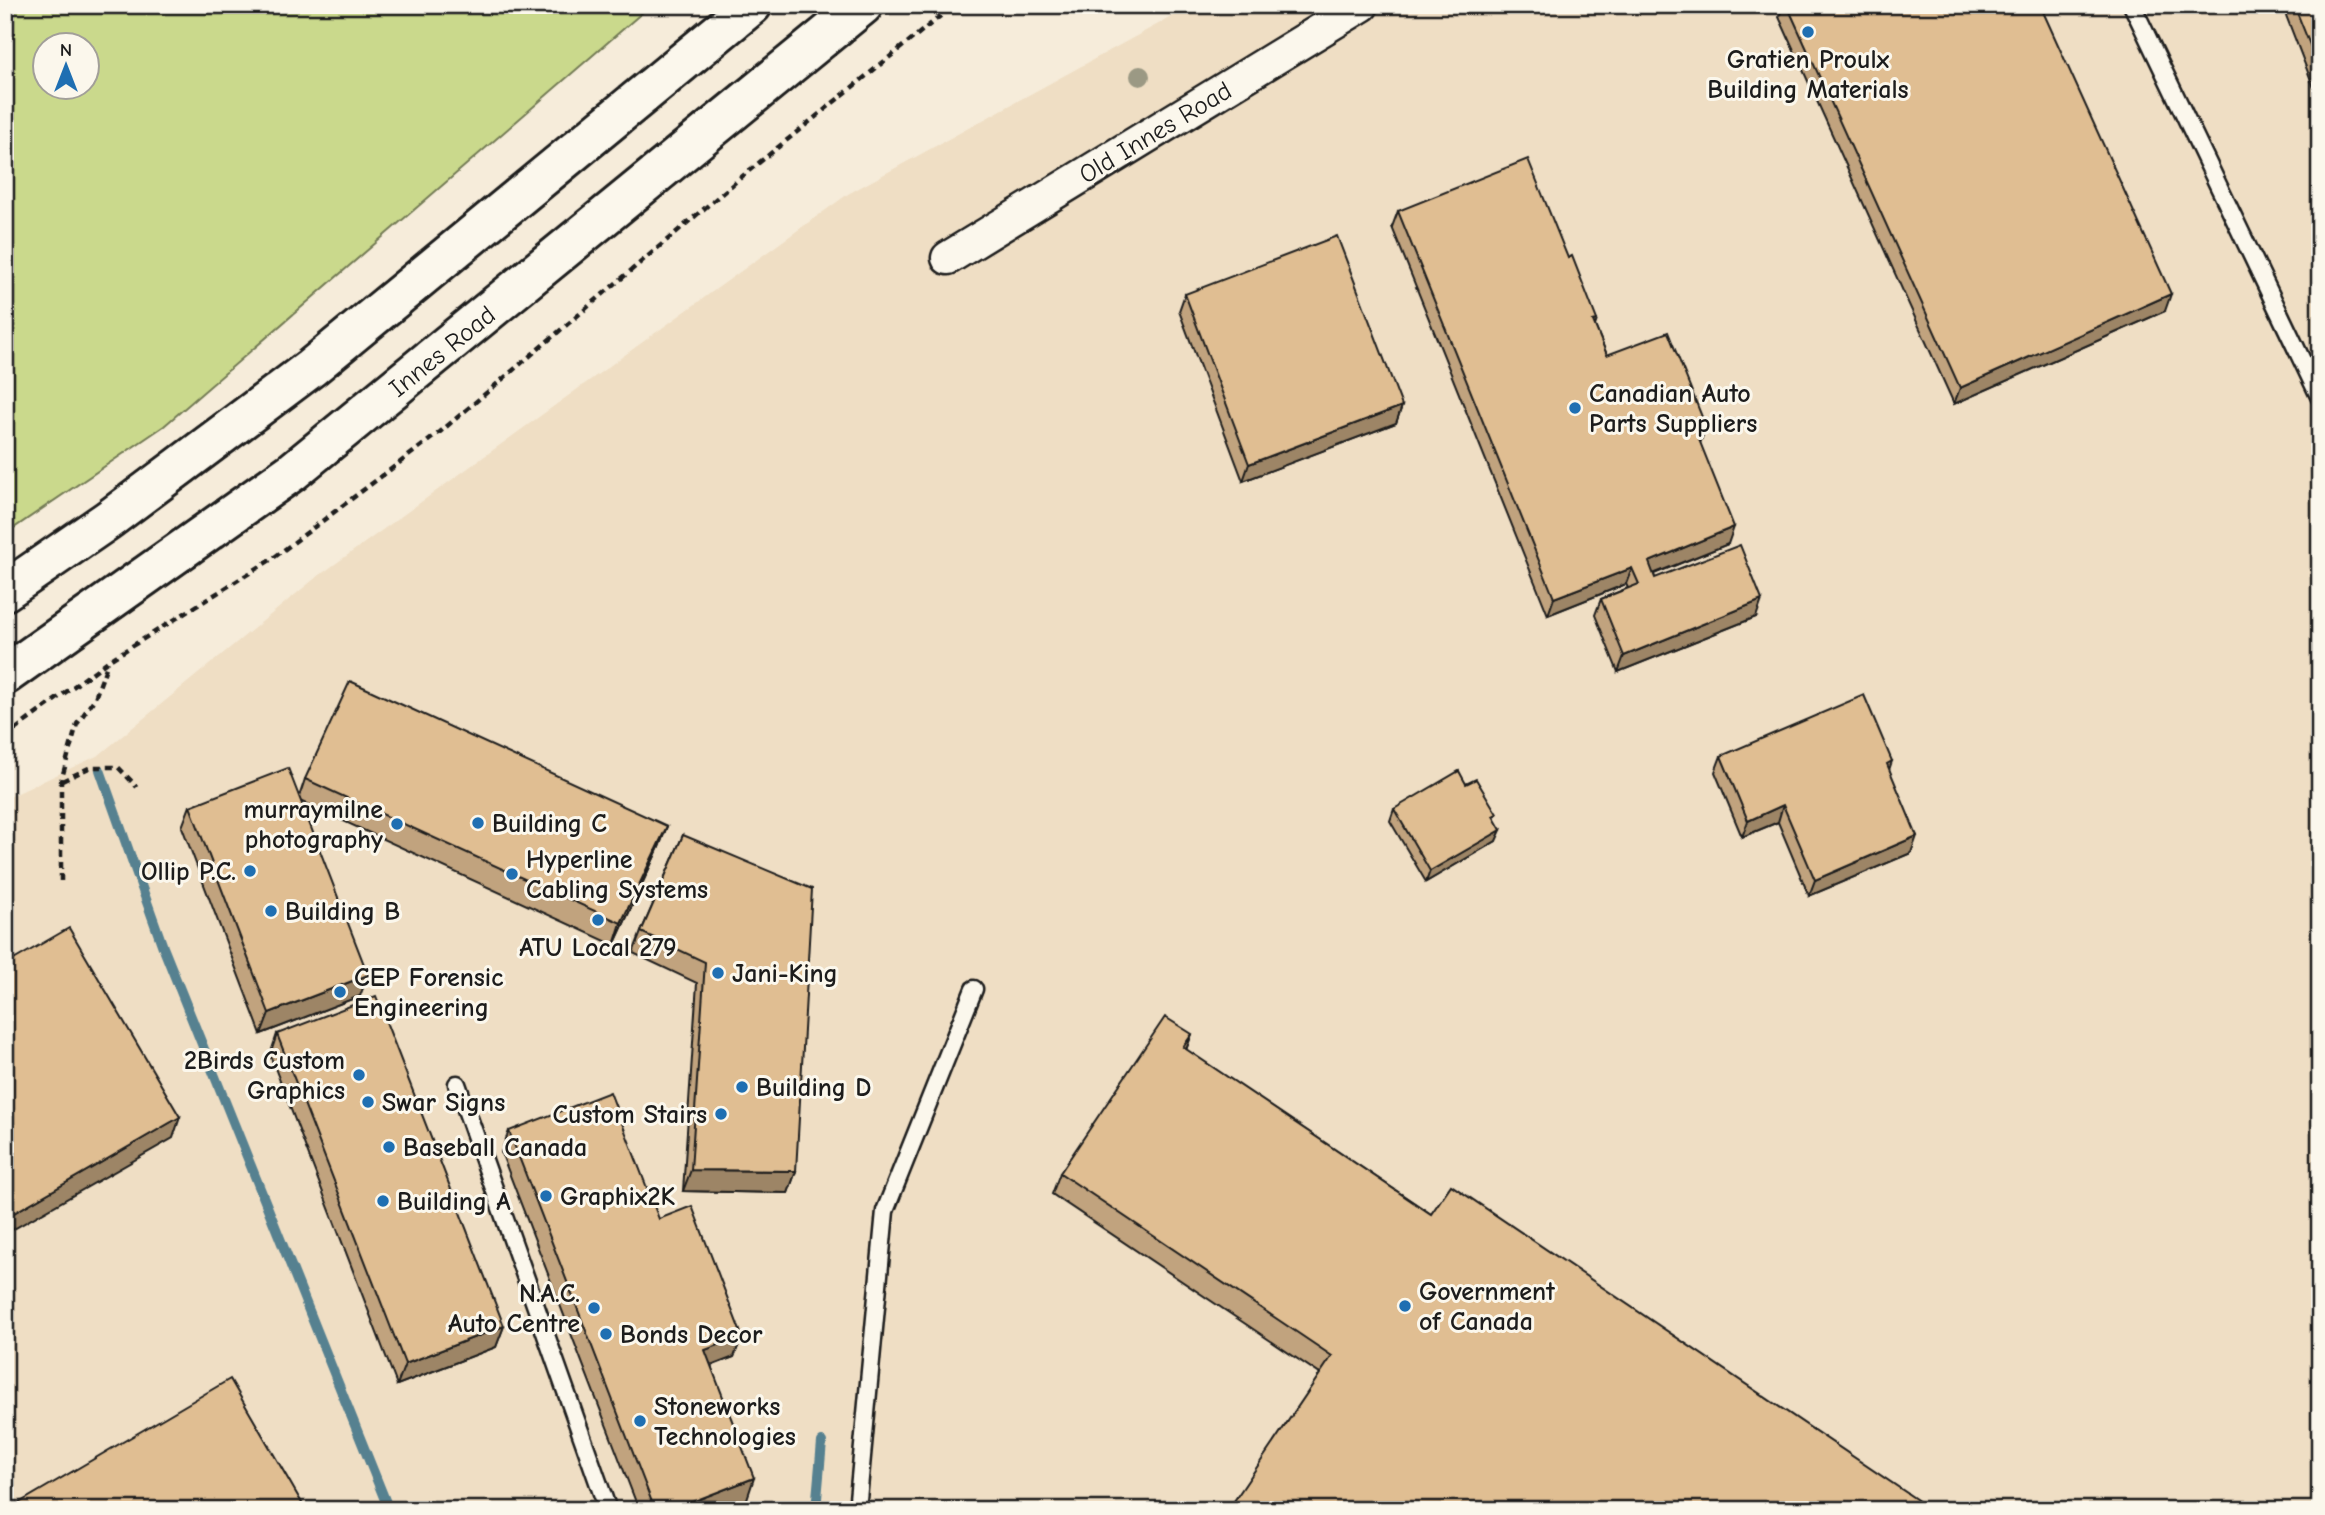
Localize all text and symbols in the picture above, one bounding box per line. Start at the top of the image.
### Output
marker: Gratien Proulx Building Materials [1800,24,1816,40]
north arrow [32,32,102,102]
text: N [60,39,72,61]
place label: Gratien Proulx Building Materials [1707,45,1909,105]
street label: Old Innes Road [1074,76,1237,190]
street label: Innes Road [384,300,502,404]
place label: Canadian Auto Parts Suppliers [1589,379,1757,439]
marker: Canadian Auto Parts Suppliers [1567,400,1583,416]
place label: murraymilne photography [244,795,383,855]
place label: Building C [492,809,607,839]
marker: Building C [470,815,486,831]
marker: murraymilne photography [389,816,405,832]
place label: Hyperline Cabling Systems [526,845,708,905]
place label: Ollip P.C. [141,857,236,887]
marker: Ollip P.C. [242,863,258,879]
marker: Hyperline Cabling Systems [504,866,520,882]
place label: Building B [285,897,400,927]
marker: Building B [263,903,279,919]
marker: ATU Local 279 [590,912,606,928]
place label: ATU Local 279 [519,933,677,963]
place label: Jani-King [732,959,838,989]
place label: CEP Forensic Engineering [354,963,503,1023]
marker: Jani-King [710,965,726,981]
marker: CEP Forensic Engineering [332,984,348,1000]
place label: 2Birds Custom Graphics [184,1046,345,1106]
marker: 2Birds Custom Graphics [351,1067,367,1083]
place label: Building D [756,1073,872,1103]
marker: Building D [734,1079,750,1095]
place label: Swar Signs [382,1088,505,1118]
marker: Swar Signs [360,1094,376,1110]
place label: Custom Stairs [552,1100,707,1130]
marker: Custom Stairs [713,1106,729,1122]
place label: Baseball Canada [403,1133,587,1163]
marker: Baseball Canada [381,1139,397,1155]
place label: Graphix2K [560,1182,676,1212]
place label: Building A [397,1187,511,1217]
marker: Graphix2K [538,1188,554,1204]
marker: Building A [375,1193,391,1209]
place label: Government of Canada [1419,1277,1555,1337]
place label: N.A.C. Auto Centre [448,1279,580,1339]
marker: Government of Canada [1397,1298,1413,1314]
marker: N.A.C. Auto Centre [586,1300,602,1316]
place label: Bonds Decor [620,1320,763,1350]
marker: Bonds Decor [598,1326,614,1342]
place label: Stoneworks Technologies [654,1392,796,1452]
marker: Stoneworks Technologies [632,1413,648,1429]

